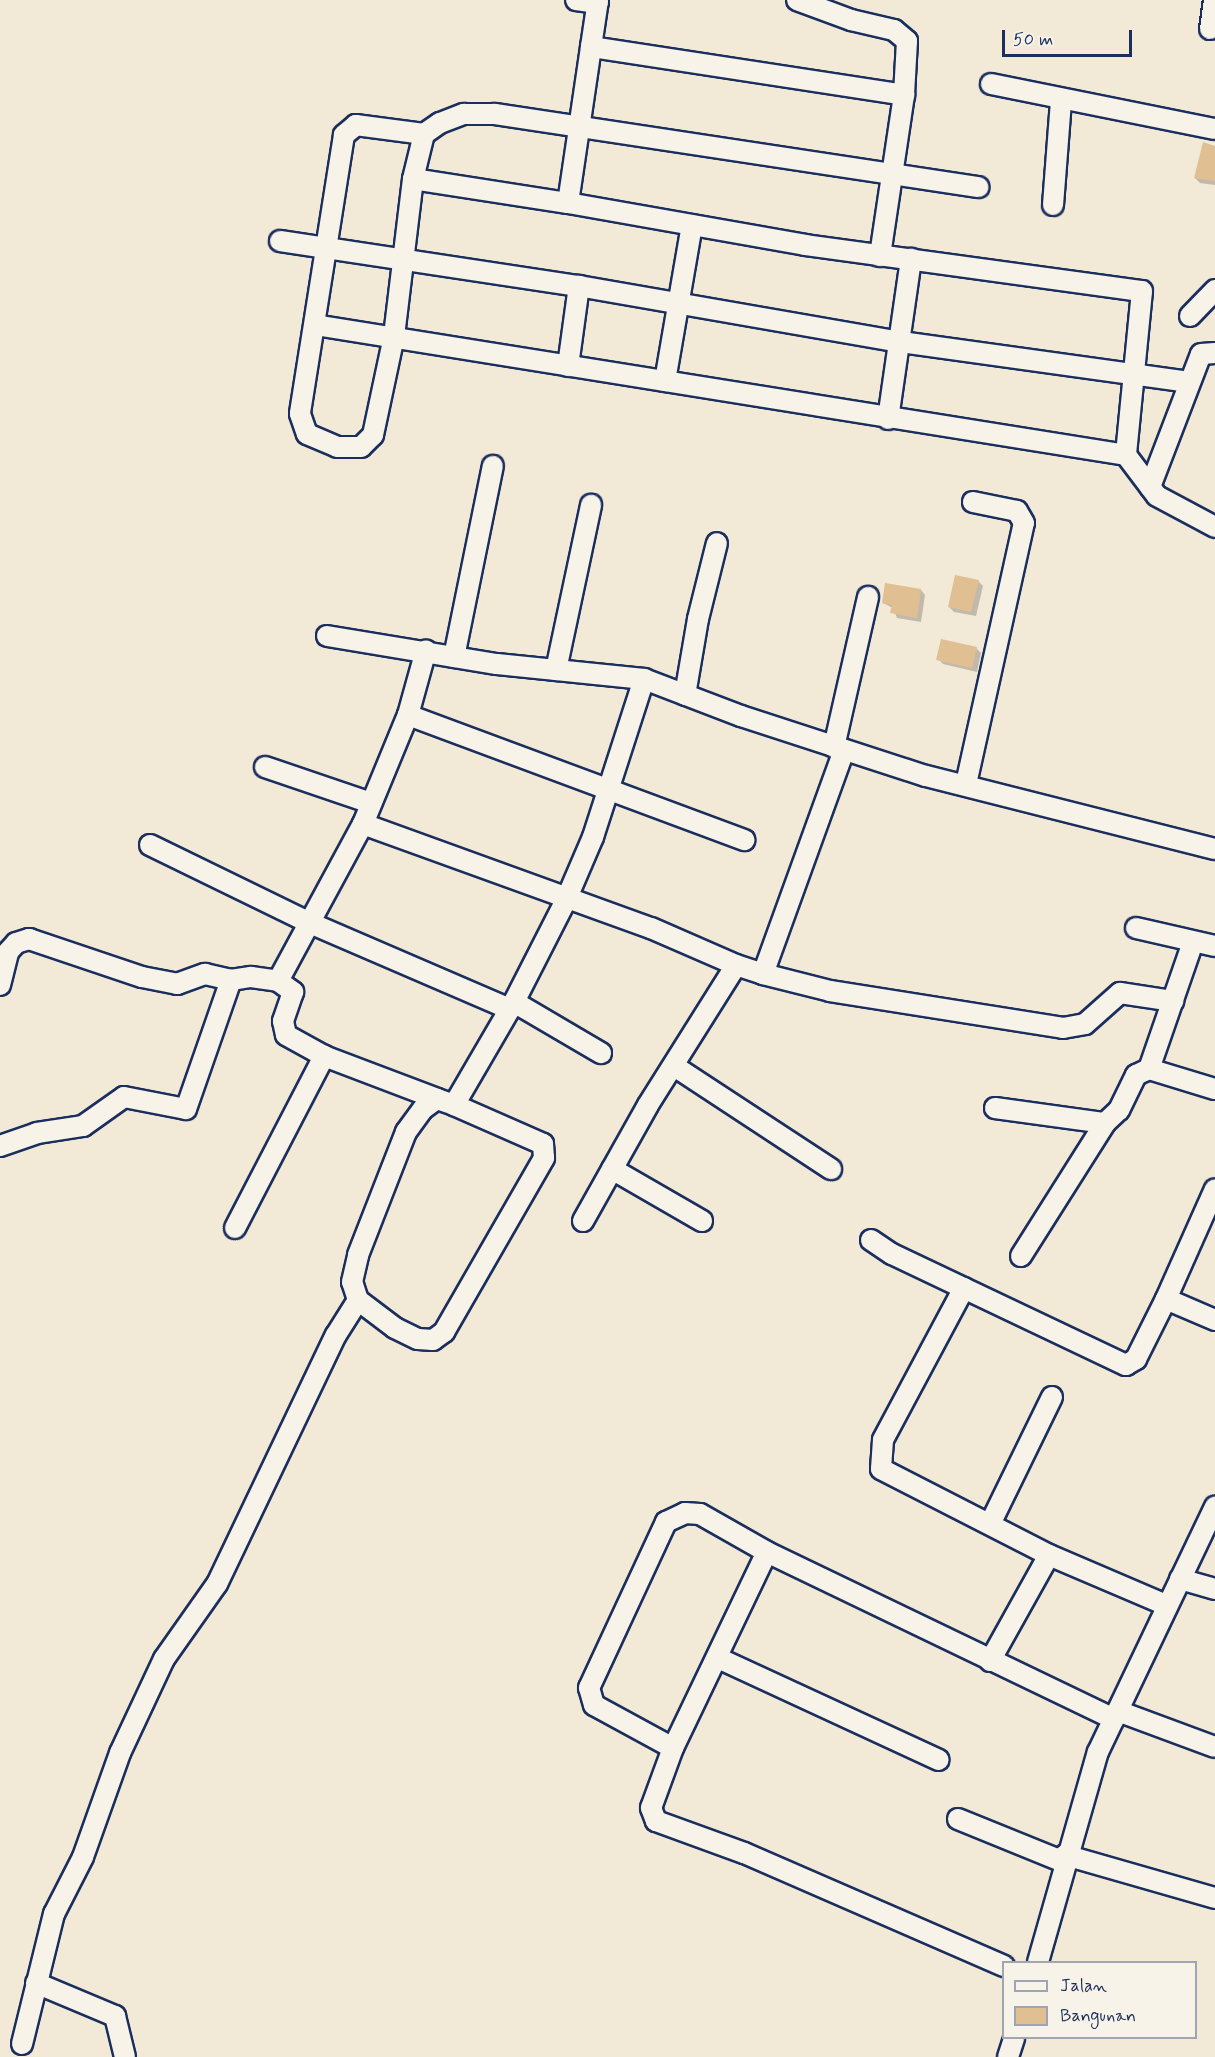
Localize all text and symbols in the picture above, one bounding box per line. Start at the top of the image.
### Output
scale bar [1005,18,1136,56]
text: 50 m [1013,28,1053,52]
legend [1002,1961,1197,2039]
text: Jalan [1060,1974,1107,1998]
text: Bangunan [1060,2004,1136,2028]

